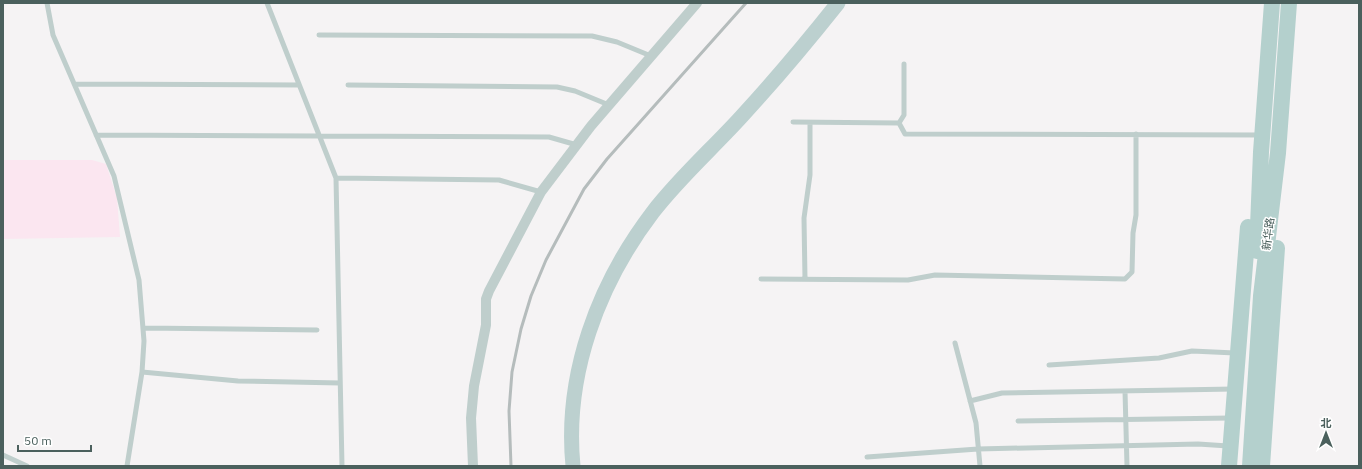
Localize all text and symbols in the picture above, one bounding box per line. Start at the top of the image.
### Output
street label: 新华路 [1259,217,1277,251]
north arrow [1306,413,1346,453]
text: 北 [1321,416,1332,430]
scale bar [18,427,91,453]
text: 50 m [24,433,52,448]

